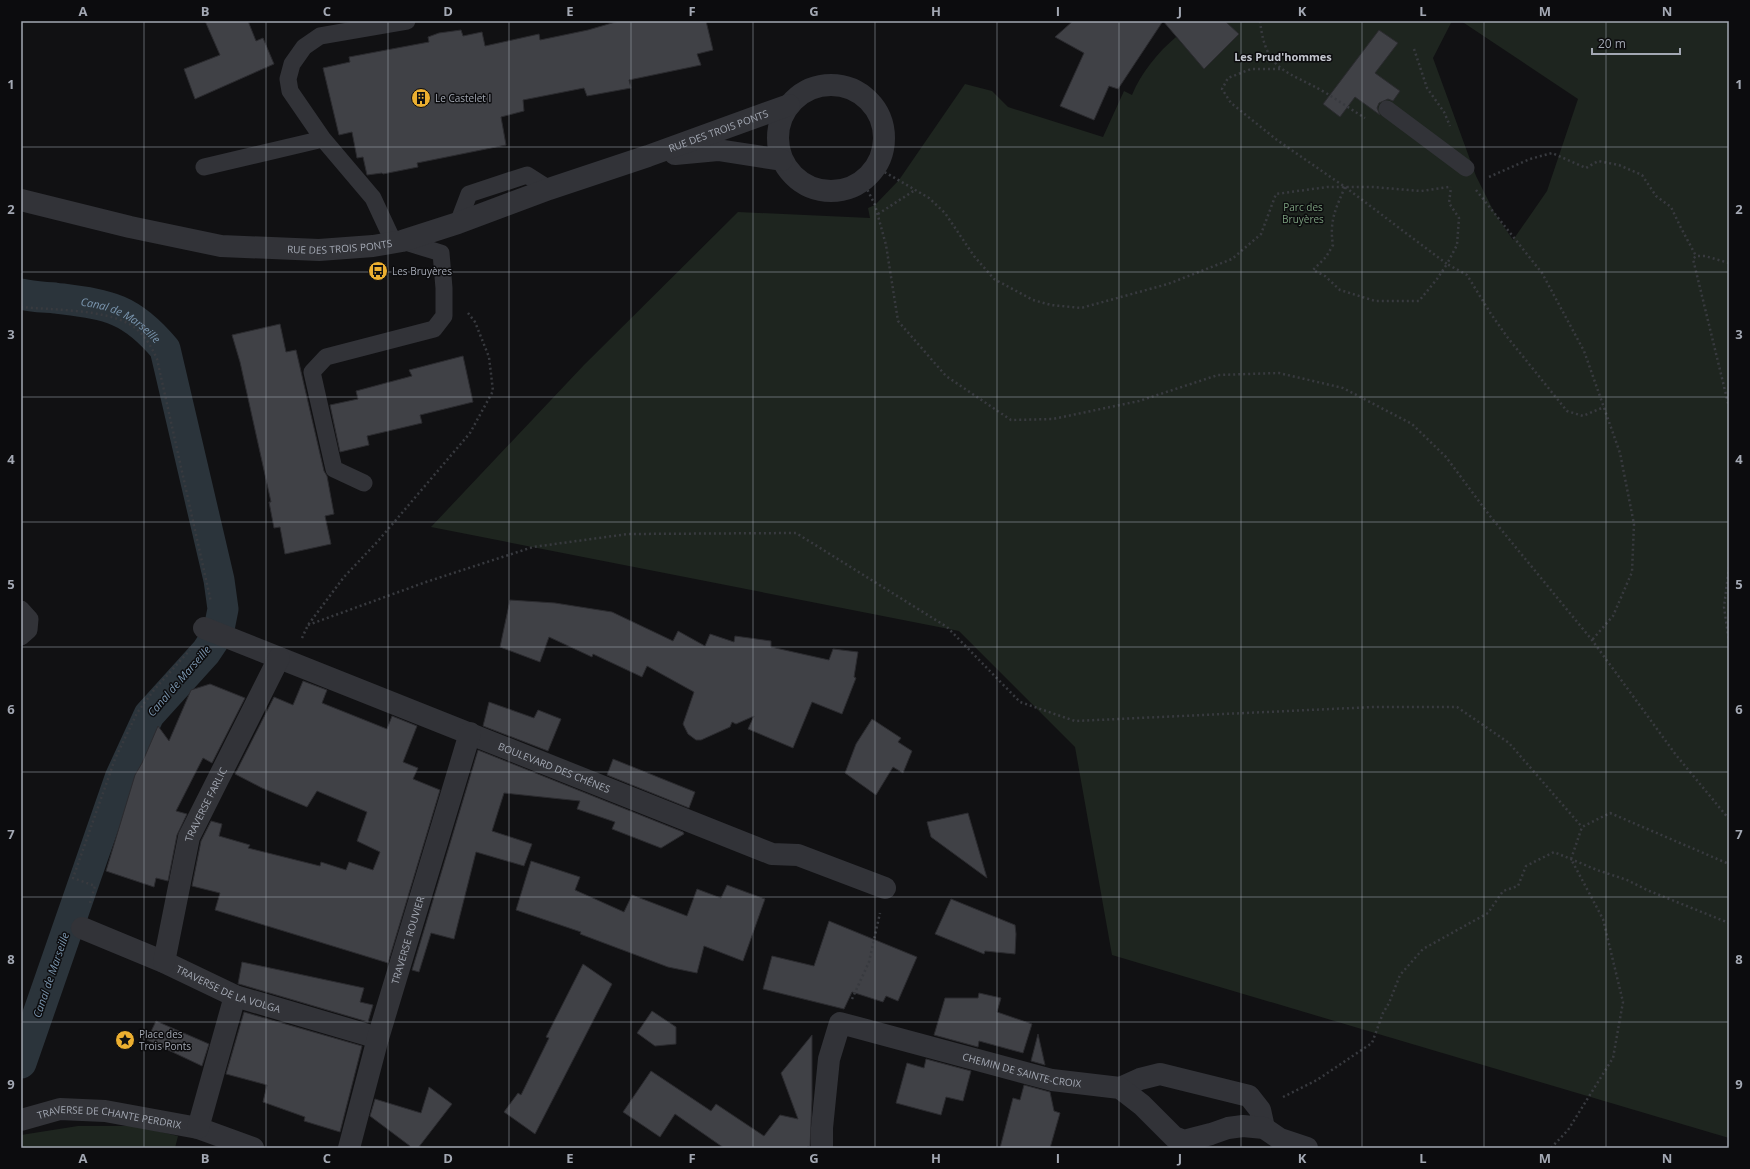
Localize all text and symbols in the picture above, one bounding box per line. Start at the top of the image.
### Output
text: A [79,2,88,20]
text: B [201,2,210,20]
text: C [323,2,331,20]
text: D [443,2,453,20]
text: E [566,2,574,20]
text: F [688,2,696,20]
text: G [809,2,819,20]
text: H [931,2,941,20]
text: I [1056,2,1060,20]
text: J [1177,2,1182,20]
text: K [1298,2,1307,20]
text: L [1419,2,1427,20]
text: M [1539,2,1551,20]
text: N [1662,2,1672,20]
scale bar [1592,30,1680,56]
text: 20 m [1598,35,1626,52]
district label: Les Prud'hommes [1234,49,1332,64]
text: 1 [7,75,15,93]
text: 1 [1735,75,1743,93]
building icon: Le Castelet I [410,87,432,109]
place label: Le Castelet I [435,91,491,105]
street label: RUE DES TROIS PONTS [666,106,770,155]
text: 2 [7,200,15,218]
park label: Parc des Bruyères [1282,200,1324,226]
text: 2 [1735,200,1743,218]
street label: RUE DES TROIS PONTS [287,236,393,257]
bus stop icon: Les Bruyères [367,260,389,282]
place label: Les Bruyères [392,264,452,278]
water label: Canal de Marseille [80,294,165,346]
text: 3 [7,325,15,343]
text: 3 [1735,325,1743,343]
text: 4 [7,450,15,468]
text: 4 [1735,450,1743,468]
text: 5 [7,575,15,593]
text: 5 [1735,575,1743,593]
water label: Canal de Marseille [144,642,214,719]
text: 6 [7,700,15,718]
text: 6 [1735,700,1743,718]
street label: BOULEVARD DES CHÊNES [496,739,612,796]
street label: TRAVERSE FARLIC [181,765,230,842]
text: 7 [7,825,15,843]
text: 7 [1735,825,1743,843]
street label: TRAVERSE ROUVIER [388,894,427,986]
water label: Canal de Marseille [29,930,72,1020]
text: 8 [7,950,15,968]
text: 8 [1735,950,1743,968]
street label: TRAVERSE DE LA VOLGA [174,962,283,1016]
place label: Place des Trois Ponts [139,1027,191,1053]
place icon: Place des Trois Ponts [114,1029,136,1051]
street label: CHEMIN DE SAINTE-CROIX [961,1049,1082,1090]
text: 9 [7,1075,15,1093]
text: 9 [1735,1075,1743,1093]
street label: TRAVERSE DE CHANTE PERDRIX [36,1102,183,1132]
text: A [79,1149,88,1167]
text: B [201,1149,210,1167]
text: C [323,1149,331,1167]
text: D [443,1149,453,1167]
text: E [566,1149,574,1167]
text: F [688,1149,696,1167]
text: G [809,1149,819,1167]
text: H [931,1149,941,1167]
text: I [1056,1149,1060,1167]
text: J [1177,1149,1182,1167]
text: K [1298,1149,1307,1167]
text: L [1419,1149,1427,1167]
text: M [1539,1149,1551,1167]
text: N [1662,1149,1672,1167]

